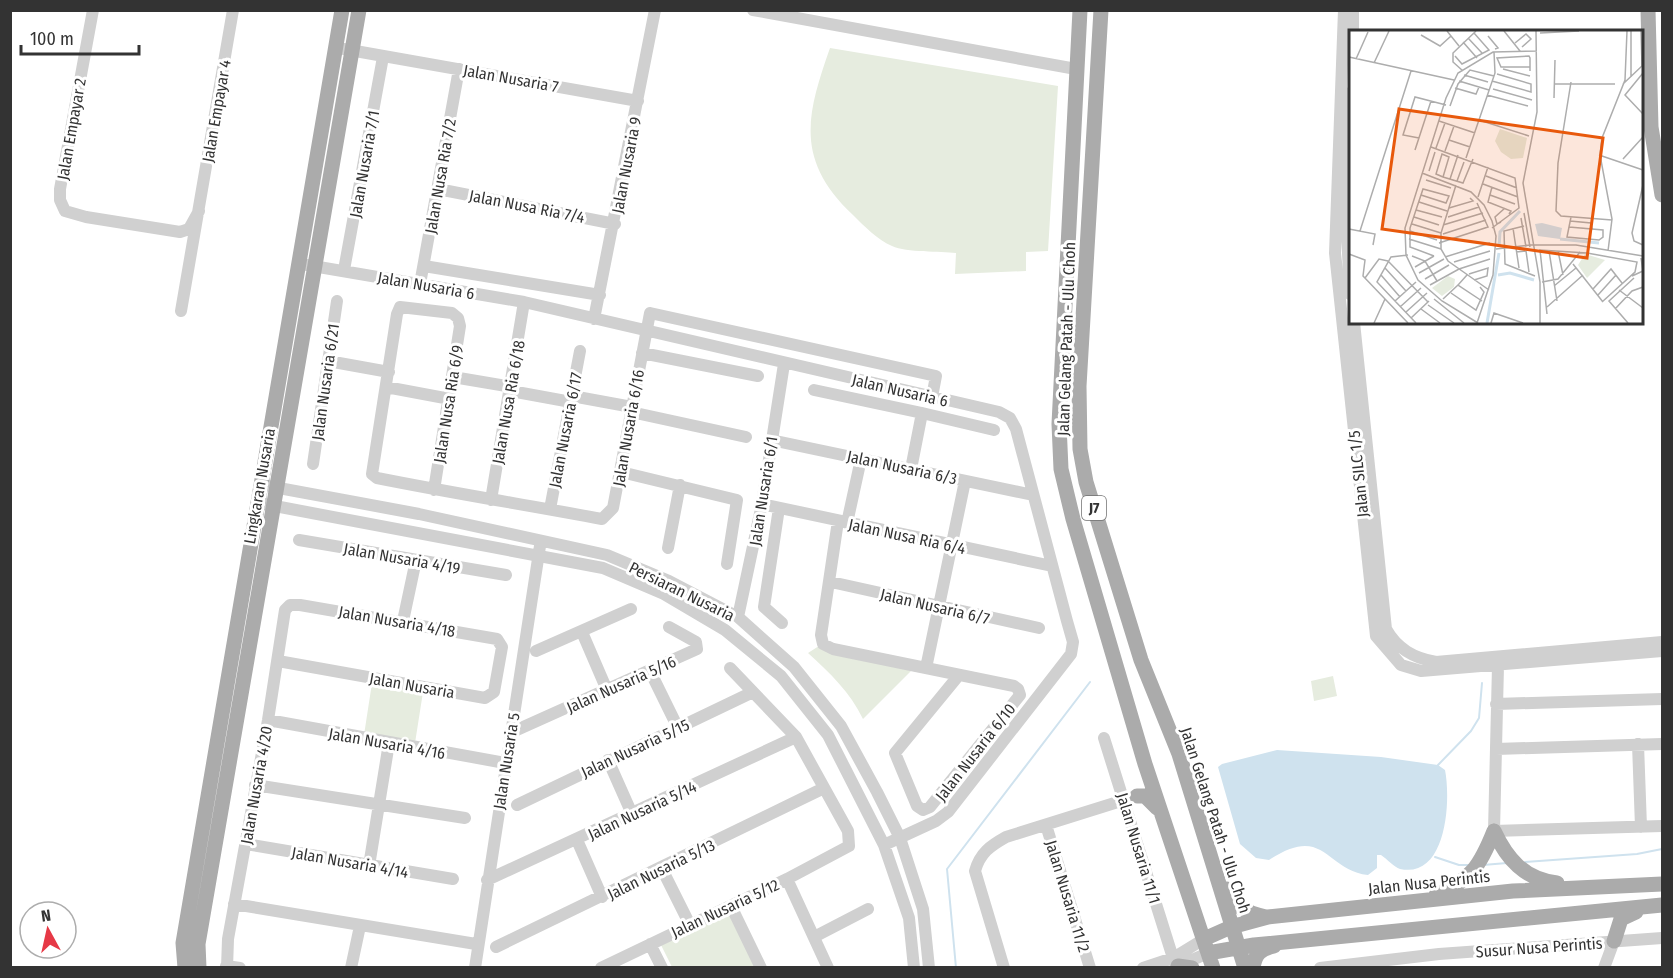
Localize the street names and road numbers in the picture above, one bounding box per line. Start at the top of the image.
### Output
street label: Jalan Empayar 4 [198,58,235,164]
street label: Jalan Nusaria 7 [462,61,561,96]
street label: Jalan Empayar 2 [53,77,90,181]
street label: Jalan Nusaria 7/1 [346,109,383,219]
street label: Jalan Nusaria 9 [608,115,645,215]
street label: Jalan Nusa Ria 7/2 [421,117,460,235]
street label: Jalan Nusa Ria 7/4 [468,186,587,227]
street label: Jalan Gelang Patah - Ulu Choh [1054,242,1079,436]
street label: Jalan Nusaria 6 [376,268,476,303]
street label: Jalan Nusaria 6/21 [308,323,343,442]
street label: Jalan Nusa Ria 6/18 [488,339,529,465]
street label: Jalan Nusa Ria 6/9 [430,343,467,464]
street label: Jalan Nusaria 6/16 [609,368,648,488]
street label: Jalan Nusaria 6/17 [545,370,586,489]
street label: Jalan Nusaria 6 [850,370,950,411]
street label: Lingkaran Nusaria [240,427,279,546]
street label: Jalan SILC 1/5 [1344,430,1373,518]
street label: Jalan Nusaria 6/1 [745,435,782,547]
street label: Jalan Nusaria 6/3 [845,447,959,488]
road number: J7 [1082,496,1106,520]
street label: Jalan Nusa Ria 6/4 [847,515,967,558]
street label: Jalan Nusaria 4/19 [342,539,462,578]
street label: Persiaran Nusaria [626,558,738,625]
street label: Jalan Nusaria 6/7 [878,585,992,628]
street label: Jalan Nusaria 4/18 [337,602,457,641]
street label: Jalan Nusaria 5/16 [564,652,679,717]
street label: Jalan Nusaria [368,669,456,702]
street label: Jalan Nusaria 6/10 [931,700,1019,805]
street label: Jalan Nusaria 5 [489,711,523,811]
street label: Jalan Nusaria 5/15 [578,715,692,782]
street label: Jalan Nusaria 4/20 [237,724,276,846]
street label: Jalan Nusaria 4/16 [327,724,447,763]
street label: Jalan Gelang Patah - Ulu Choh [1176,725,1255,915]
street label: Jalan Nusaria 5/14 [585,777,700,844]
street label: Jalan Nusaria 11/1 [1113,790,1164,906]
street label: Jalan Nusaria 5/13 [604,835,718,904]
street label: Jalan Nusaria 11/2 [1041,838,1094,955]
street label: Jalan Nusaria 4/14 [290,843,410,882]
street label: Jalan Nusa Perintis [1367,867,1491,898]
street label: Jalan Nusaria 5/12 [668,875,782,942]
street label: Susur Nusa Perintis [1475,934,1603,961]

